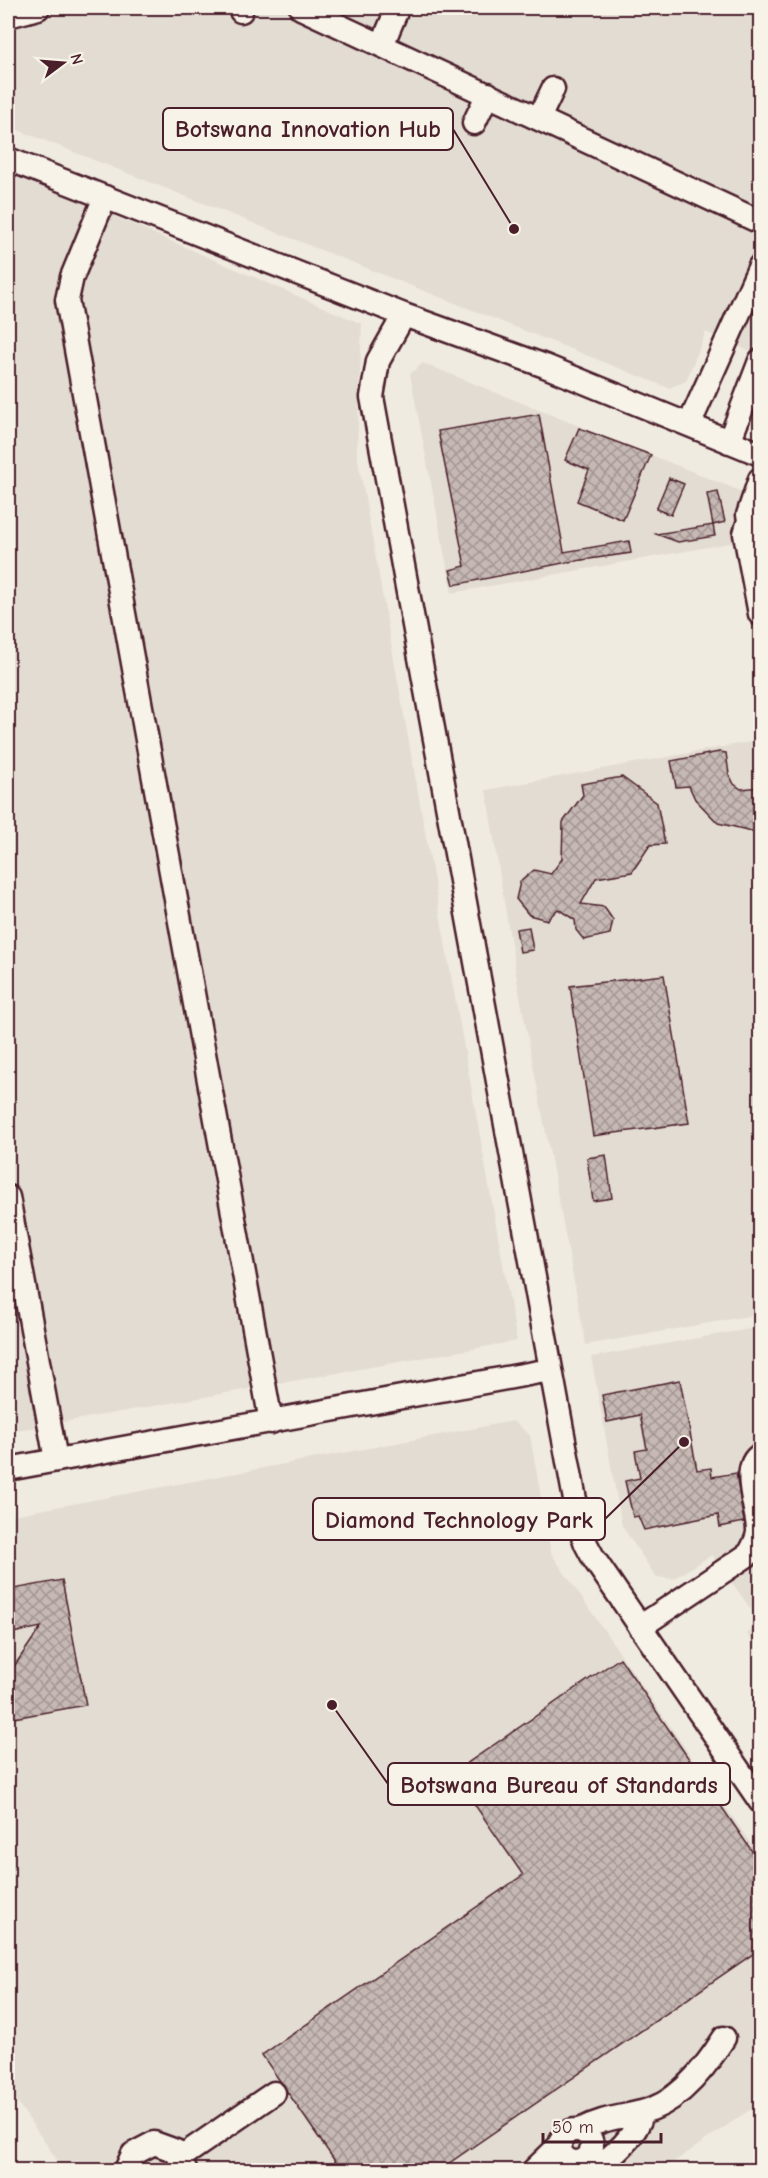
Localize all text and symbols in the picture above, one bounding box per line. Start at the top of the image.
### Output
north arrow [33,33,93,93]
text: N [66,52,87,67]
callout: Botswana Innovation Hub [163,108,453,150]
text: Botswana Innovation Hub [175,115,441,143]
callout: Diamond Technology Park [313,1498,605,1540]
text: Diamond Technology Park [325,1506,593,1534]
callout: Botswana Bureau of Standards [388,1763,730,1805]
text: Botswana Bureau of Standards [400,1771,718,1799]
scale bar [543,2106,662,2144]
text: 50 m [552,2117,594,2138]

